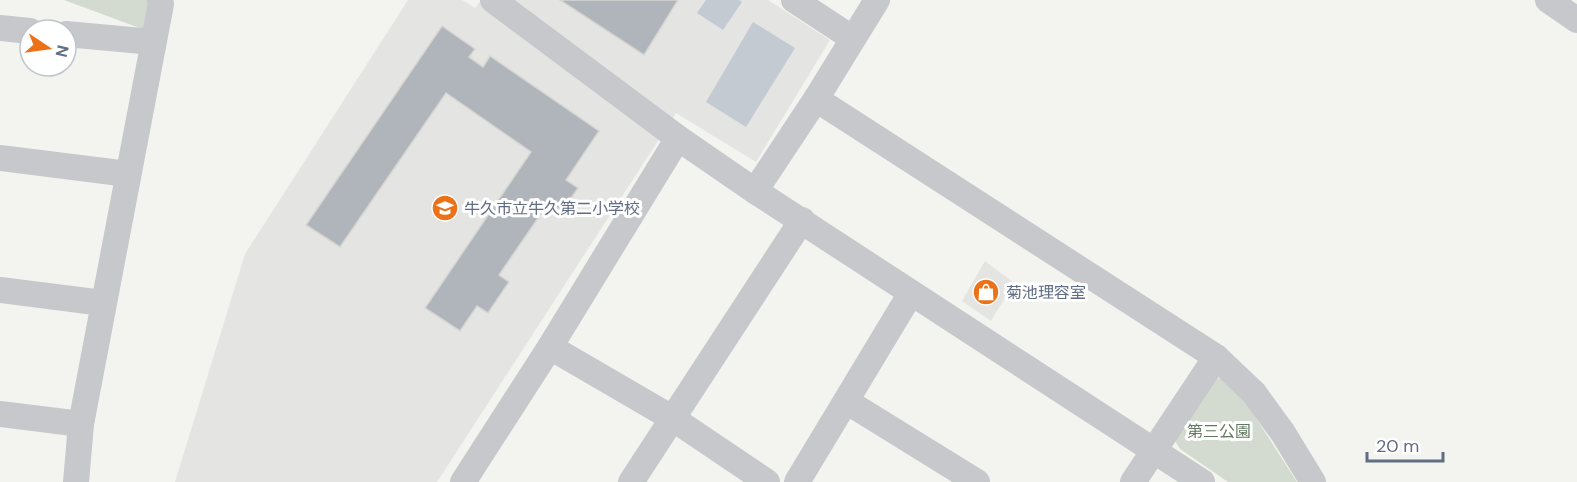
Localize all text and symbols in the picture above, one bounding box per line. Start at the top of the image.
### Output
north arrow [18,18,78,78]
text: N [51,43,74,59]
school or university icon: 牛久市立牛久第二小学校 [430,193,460,223]
place label: 牛久市立牛久第二小学校 [464,198,640,219]
shop icon: 菊池理容室 [971,277,1001,307]
place label: 菊池理容室 [1006,282,1086,303]
park label: 第三公園 [1187,421,1251,442]
scale bar [1367,425,1444,463]
text: 20 m [1376,434,1419,458]

